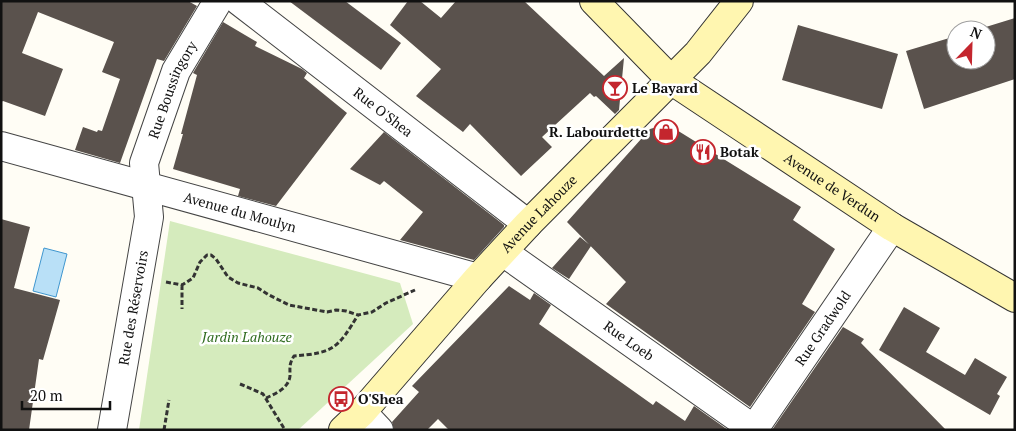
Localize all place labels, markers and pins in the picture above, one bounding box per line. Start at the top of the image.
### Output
bar icon: Le Bayard [602,75,628,101]
place label: Le Bayard [632,78,699,97]
shop icon: R. Labourdette [653,119,679,145]
place label: R. Labourdette [549,122,648,141]
restaurant icon: Botak [690,139,716,165]
place label: Botak [720,142,760,161]
bus stop icon: O'Shea [328,386,354,412]
place label: O'Shea [358,389,404,408]

